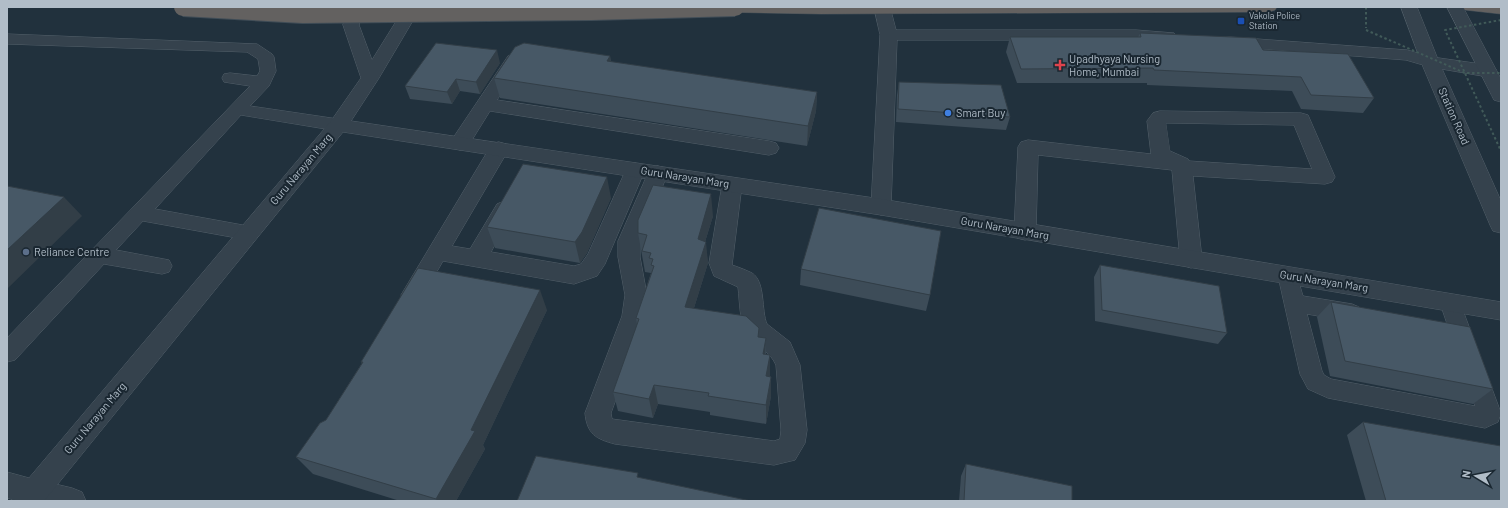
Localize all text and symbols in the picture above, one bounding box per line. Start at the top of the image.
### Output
place label: Vakola Police Station [1249,10,1300,31]
marker: Vakola Police Station [1236,16,1246,26]
place label: Upadhyaya Nursing Home, Mumbai [1069,52,1160,78]
marker: Upadhyaya Nursing Home, Mumbai [1054,59,1066,71]
street label: Station Road [1436,85,1473,146]
place label: Smart Buy [956,106,1005,119]
marker: Smart Buy [943,108,953,118]
street label: Guru Narayan Marg [267,130,334,207]
street label: Guru Narayan Marg [640,163,730,190]
street label: Guru Narayan Marg [960,213,1050,242]
place label: Reliance Centre [34,245,110,258]
marker: Reliance Centre [21,247,31,257]
street label: Guru Narayan Marg [1279,267,1369,294]
street label: Guru Narayan Marg [61,379,128,456]
north arrow [1456,456,1496,496]
text: N [1459,469,1473,479]

